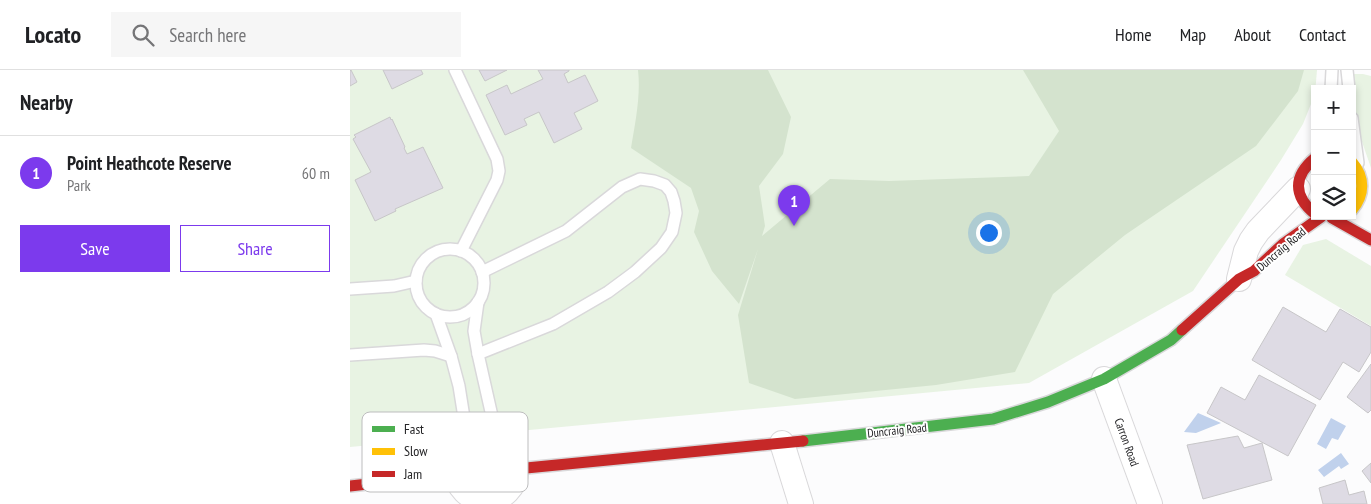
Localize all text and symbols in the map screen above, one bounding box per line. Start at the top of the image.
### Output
search box [111,12,461,57]
text: Locato [25,19,81,50]
icon: search [129,21,157,49]
text: Search here [169,23,246,47]
text: Home [1115,23,1152,46]
text: Map [1180,23,1206,46]
text: About [1234,23,1271,46]
text: Contact [1299,23,1346,46]
map controls [1311,85,1356,220]
button: + [1311,85,1356,130]
text: Nearby [20,89,73,116]
button: − [1311,130,1356,175]
text: Point Heathcote Reserve [67,151,232,175]
text: 1 [32,163,40,183]
text: 60 m [302,163,330,183]
text: Park [67,175,91,195]
button: layers [1311,175,1356,220]
pin: 1 [778,185,810,226]
your location [976,220,1002,246]
street label: Duncraig Road [1253,224,1309,274]
button: Save [20,225,170,272]
button: Share [180,225,330,272]
legend [362,412,528,492]
street label: Carron Road [1111,416,1143,468]
street label: Duncraig Road [866,419,928,441]
text: Fast [404,420,424,438]
text: Slow [404,442,428,460]
text: Jam [403,465,422,483]

